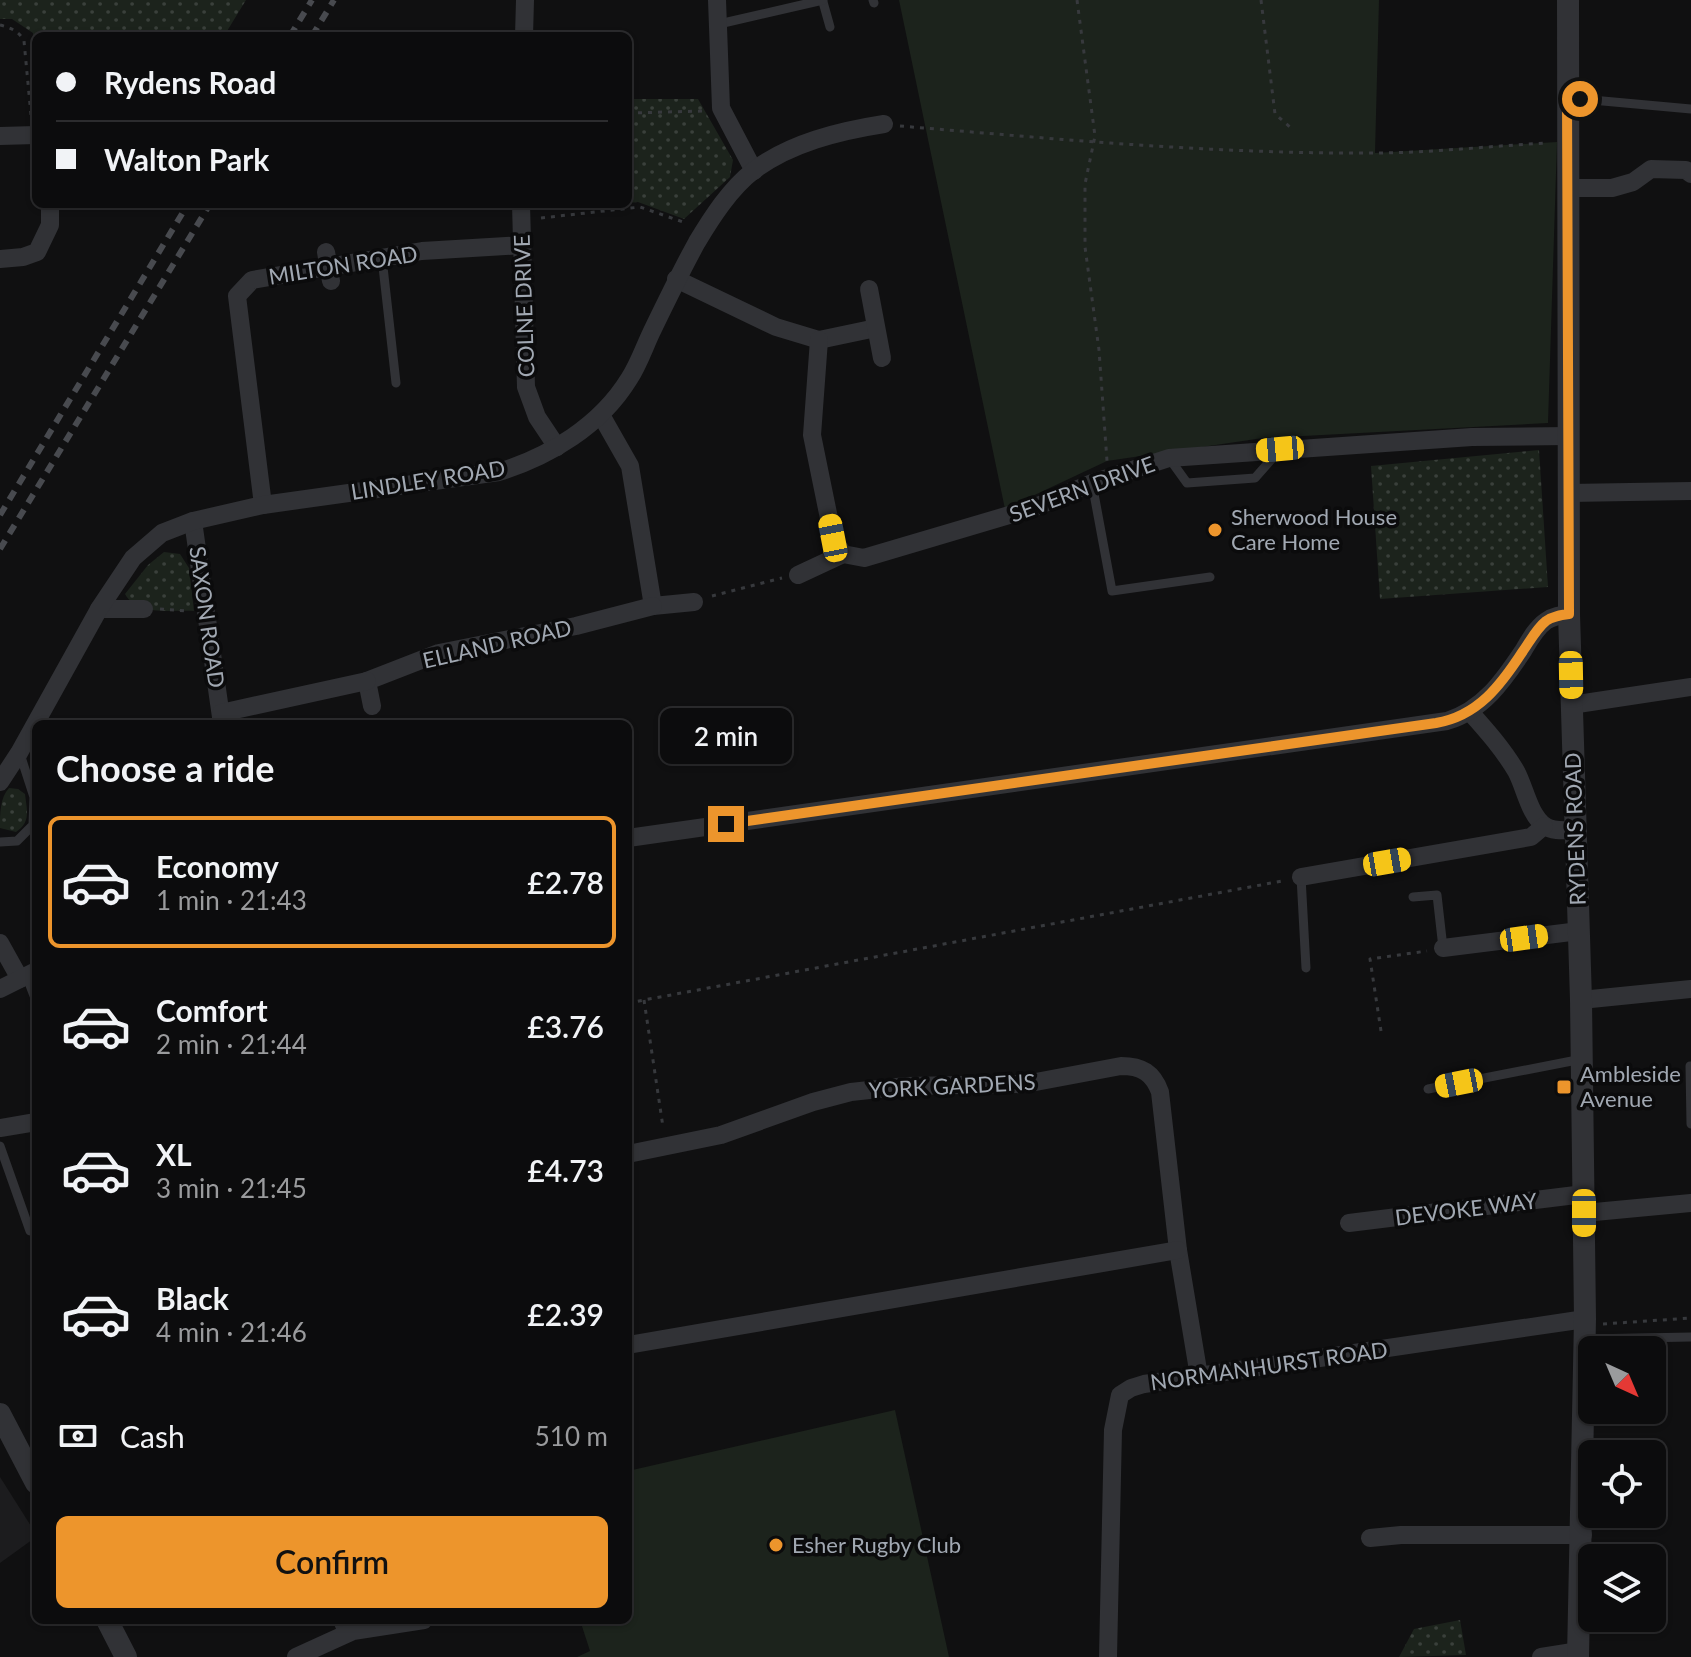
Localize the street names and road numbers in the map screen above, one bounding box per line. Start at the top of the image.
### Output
street label: COLNE DRIVE [508,234,539,378]
street label: MILTON ROAD [266,239,419,290]
street label: SEVERN DRIVE [1005,450,1158,527]
street label: LINDLEY ROAD [349,454,507,505]
street label: SAXON ROAD [184,544,231,689]
street label: ELLAND ROAD [420,613,574,674]
street label: RYDENS ROAD [1558,752,1591,906]
street label: YORK GARDENS [868,1068,1036,1103]
street label: DEVOKE WAY [1393,1186,1539,1231]
street label: NORMANHURST ROAD [1149,1335,1389,1396]

